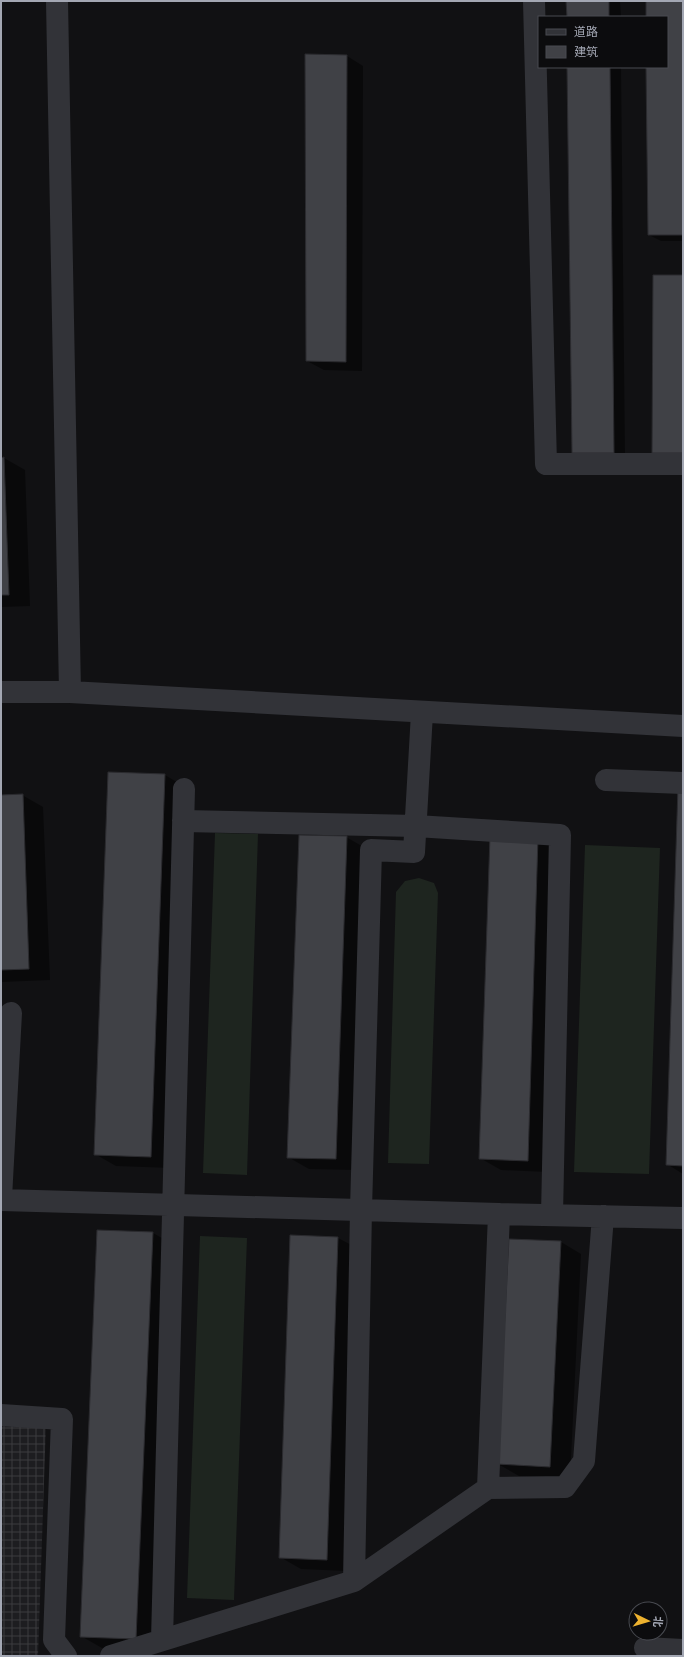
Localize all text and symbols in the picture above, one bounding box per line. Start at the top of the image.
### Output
legend [538,16,668,68]
text: 道路 [574,25,598,39]
text: 建筑 [574,45,598,59]
north arrow [628,1601,668,1641]
text: 北 [651,1616,664,1628]

